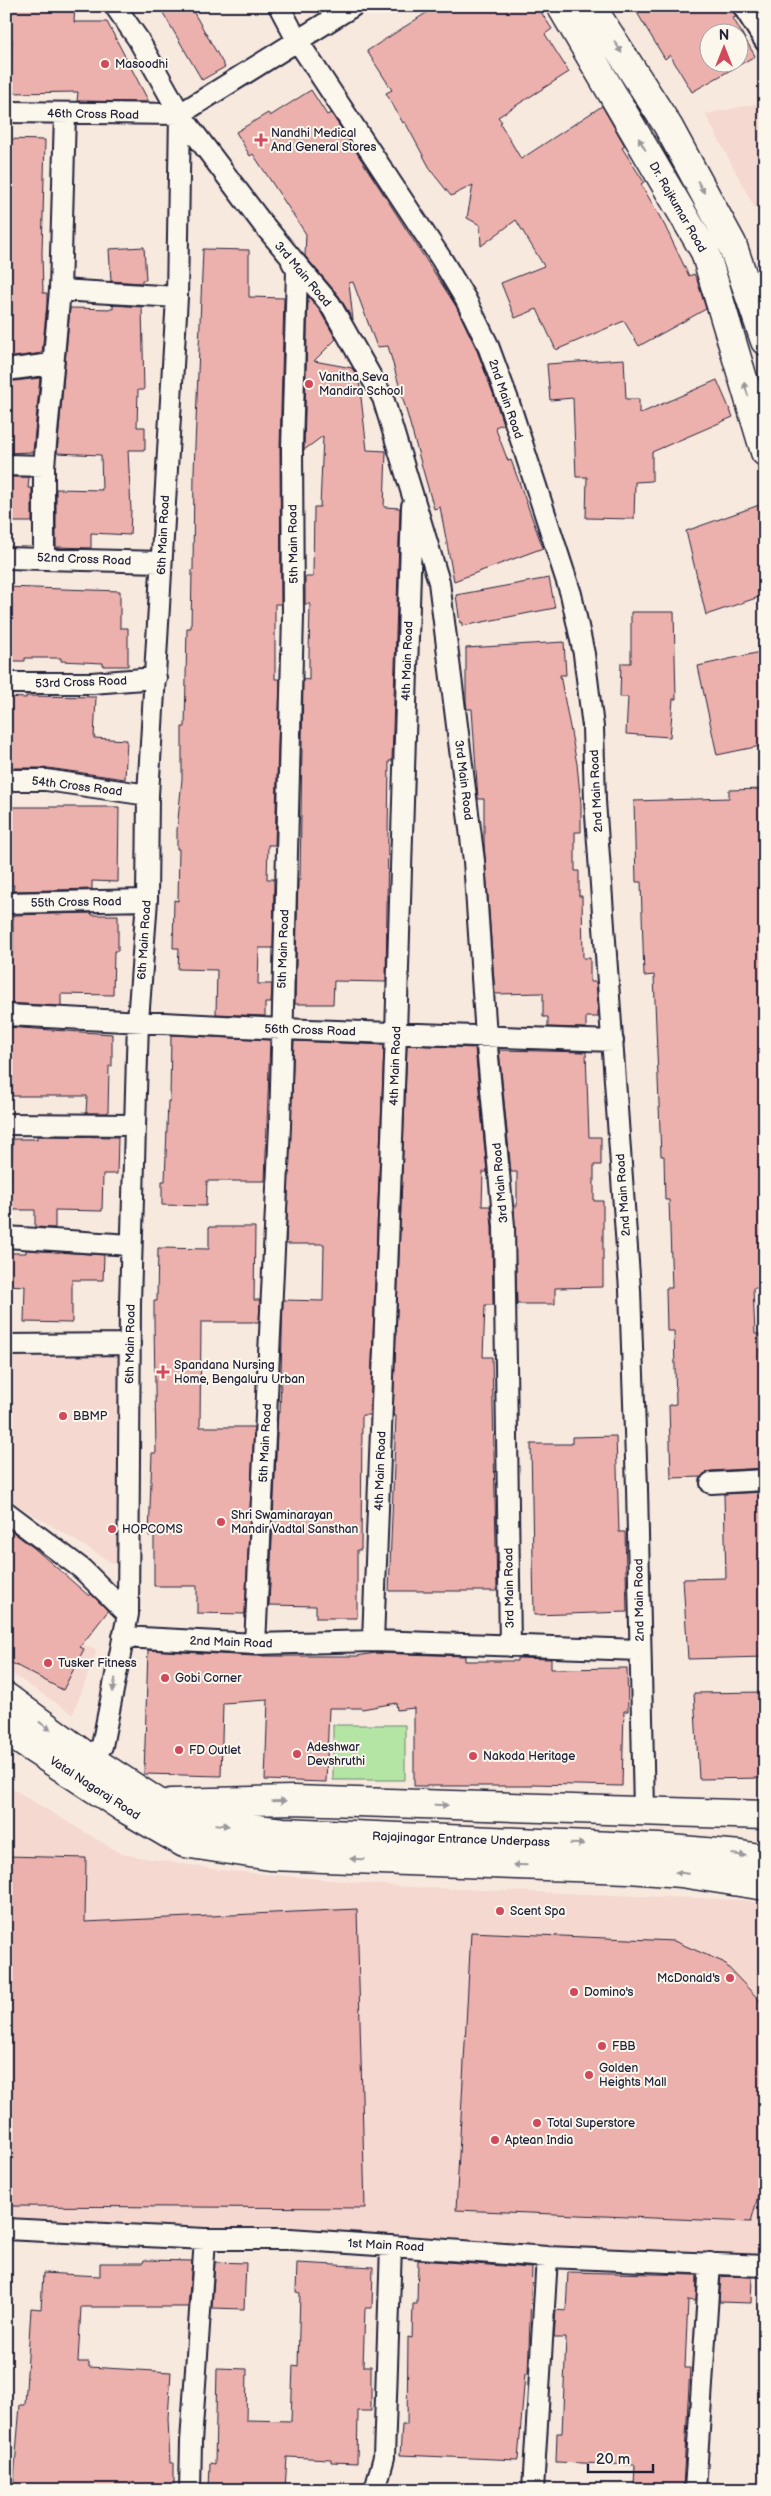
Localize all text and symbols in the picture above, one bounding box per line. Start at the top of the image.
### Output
north arrow [698,22,748,72]
text: N [719,27,729,44]
one-way arrow [613,41,622,54]
place label: Masoodhi [115,57,168,72]
marker: Masoodhi [99,58,111,70]
street label: 46th Cross Road [47,106,139,123]
place label: Nandhi Medical And General Stores [271,126,376,155]
marker: Nandhi Medical And General Stores [255,134,267,146]
one-way arrow [638,138,647,151]
street label: Dr. Rajkumar Road [646,159,710,255]
one-way arrow [697,180,706,193]
street label: 3rd Main Road [271,239,334,310]
street label: 2nd Main Road [485,358,526,441]
place label: Vanitha Seva Mandira School [319,370,403,399]
marker: Vanitha Seva Mandira School [303,378,315,390]
one-way arrow [741,381,749,396]
street label: 6th Main Road [154,495,173,575]
street label: 5th Main Road [285,504,302,584]
street label: 52nd Cross Road [37,550,132,569]
street label: 4th Main Road [399,621,416,701]
street label: 53rd Cross Road [35,673,127,692]
street label: 3rd Main Road [451,739,476,821]
street label: 2nd Main Road [587,749,606,833]
street label: 54th Cross Road [31,773,123,800]
street label: 55th Cross Road [30,894,122,911]
street label: 6th Main Road [134,900,155,980]
street label: 5th Main Road [275,909,292,989]
street label: 56th Cross Road [264,1021,356,1040]
street label: 4th Main Road [387,1026,404,1106]
street label: 3rd Main Road [490,1142,511,1224]
street label: 2nd Main Road [613,1153,634,1237]
street label: 6th Main Road [122,1304,139,1384]
place label: Spandana Nursing Home, Bengaluru Urban [174,1358,305,1387]
marker: Spandana Nursing Home, Bengaluru Urban [156,1365,170,1379]
street label: 5th Main Road [256,1403,275,1483]
place label: BBMP [73,1409,108,1424]
marker: BBMP [57,1410,69,1422]
street label: 4th Main Road [372,1431,389,1511]
place label: Shri Swaminarayan Mandir Vadtal Sansthan [231,1508,359,1537]
marker: Shri Swaminarayan Mandir Vadtal Sansthan [215,1516,227,1528]
place label: HOPCOMS [122,1522,183,1537]
marker: HOPCOMS [106,1523,118,1535]
street label: 3rd Main Road [501,1547,518,1628]
street label: 2nd Main Road [631,1558,648,1642]
street label: 2nd Main Road [189,1634,273,1651]
place label: Tusker Fitness [58,1656,137,1671]
marker: Tusker Fitness [42,1657,54,1669]
place label: Gobi Corner [175,1671,242,1686]
marker: Gobi Corner [159,1672,171,1684]
one-way arrow [109,1677,117,1693]
one-way arrow [38,1721,52,1731]
place label: Adeshwar Devshruthi [307,1740,365,1769]
place label: FD Outlet [189,1743,241,1758]
marker: FD Outlet [173,1744,185,1756]
marker: Adeshwar Devshruthi [291,1748,303,1760]
place label: Nakoda Heritage [483,1749,575,1764]
marker: Nakoda Heritage [467,1750,479,1762]
street label: Vatal Nagaraj Road [47,1754,143,1823]
one-way arrow [271,1797,287,1805]
one-way arrow [433,1801,449,1809]
one-way arrow [214,1821,230,1829]
street label: Rajajinagar Entrance Underpass [372,1829,550,1850]
one-way arrow [569,1841,585,1849]
one-way arrow [731,1851,747,1859]
one-way arrow [349,1855,365,1863]
one-way arrow [511,1861,527,1869]
one-way arrow [674,1869,690,1877]
place label: Scent Spa [510,1904,565,1919]
marker: Scent Spa [494,1905,506,1917]
place label: McDonald's [657,1971,720,1986]
marker: McDonald's [724,1972,736,1984]
place label: Domino's [584,1985,633,2000]
marker: Domino's [568,1986,580,1998]
place label: FBB [612,2039,636,2054]
marker: FBB [596,2040,608,2052]
place label: Golden Heights Mall [599,2061,667,2090]
marker: Golden Heights Mall [583,2069,595,2081]
place label: Total Superstore [547,2116,635,2131]
marker: Total Superstore [531,2117,543,2129]
place label: Aptean India [505,2133,574,2148]
marker: Aptean India [489,2134,501,2146]
street label: 1st Main Road [347,2236,425,2255]
scale bar [588,2441,654,2473]
text: 20 m [596,2450,630,2469]

